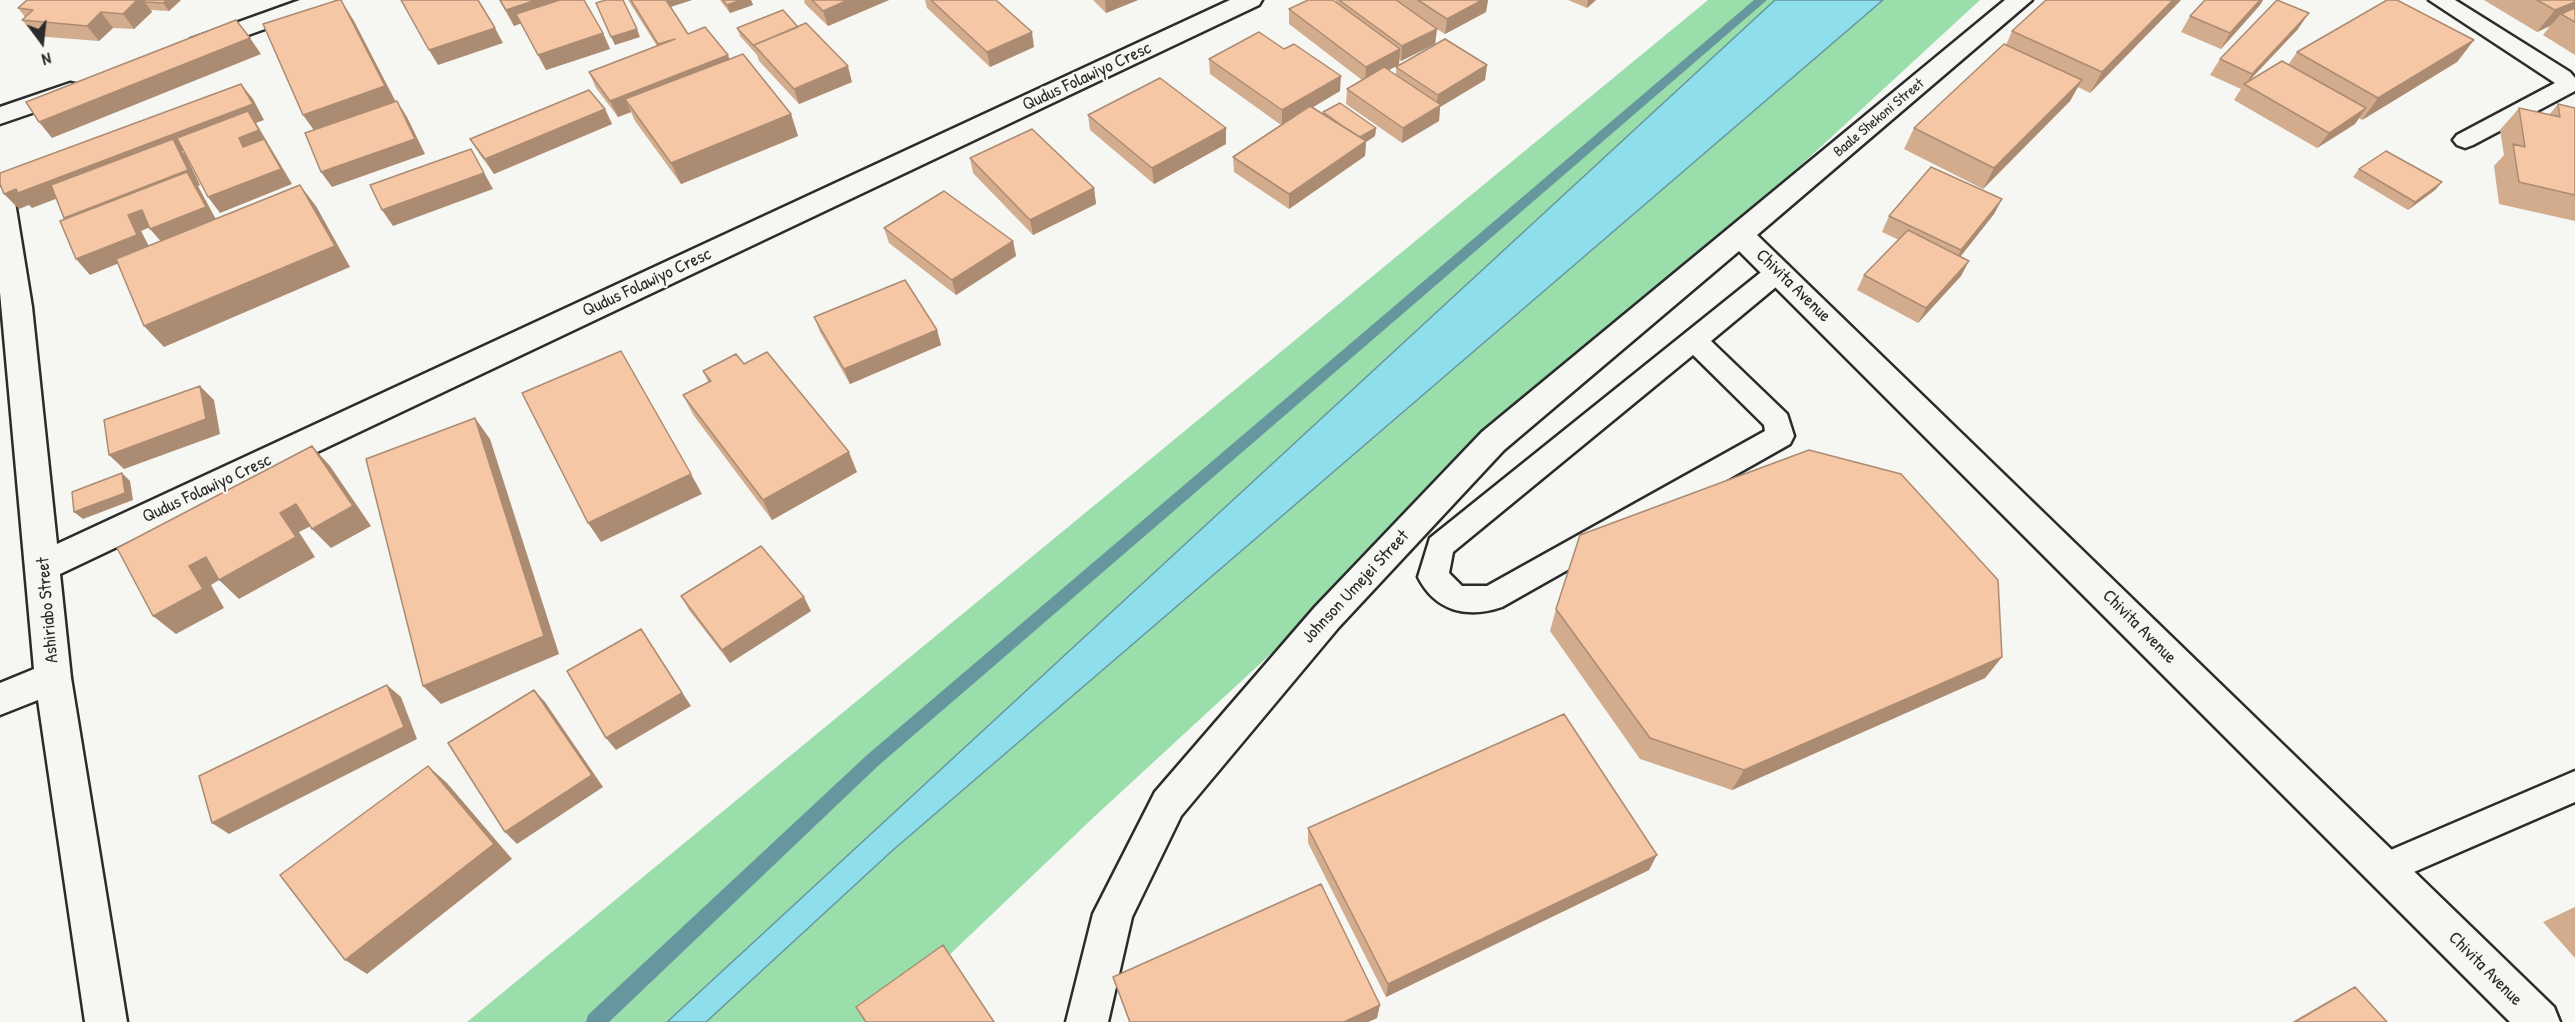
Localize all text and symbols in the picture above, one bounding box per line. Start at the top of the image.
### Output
north arrow [12,12,72,72]
street label: Qudus Folawiyo Cresc [1019,38,1155,116]
text: N [40,48,54,71]
street label: Baale Shekoni Street [1830,75,1928,161]
street label: Qudus Folawiyo Cresc [579,244,715,322]
street label: Chivita Avenue [1751,245,1835,327]
street label: Qudus Folawiyo Cresc [139,450,275,528]
street label: Johnson Umejei Street [1298,526,1414,648]
street label: Ashiriabo Street [33,556,63,664]
street label: Chivita Avenue [2098,586,2180,668]
street label: Chivita Avenue [2444,928,2526,1010]

